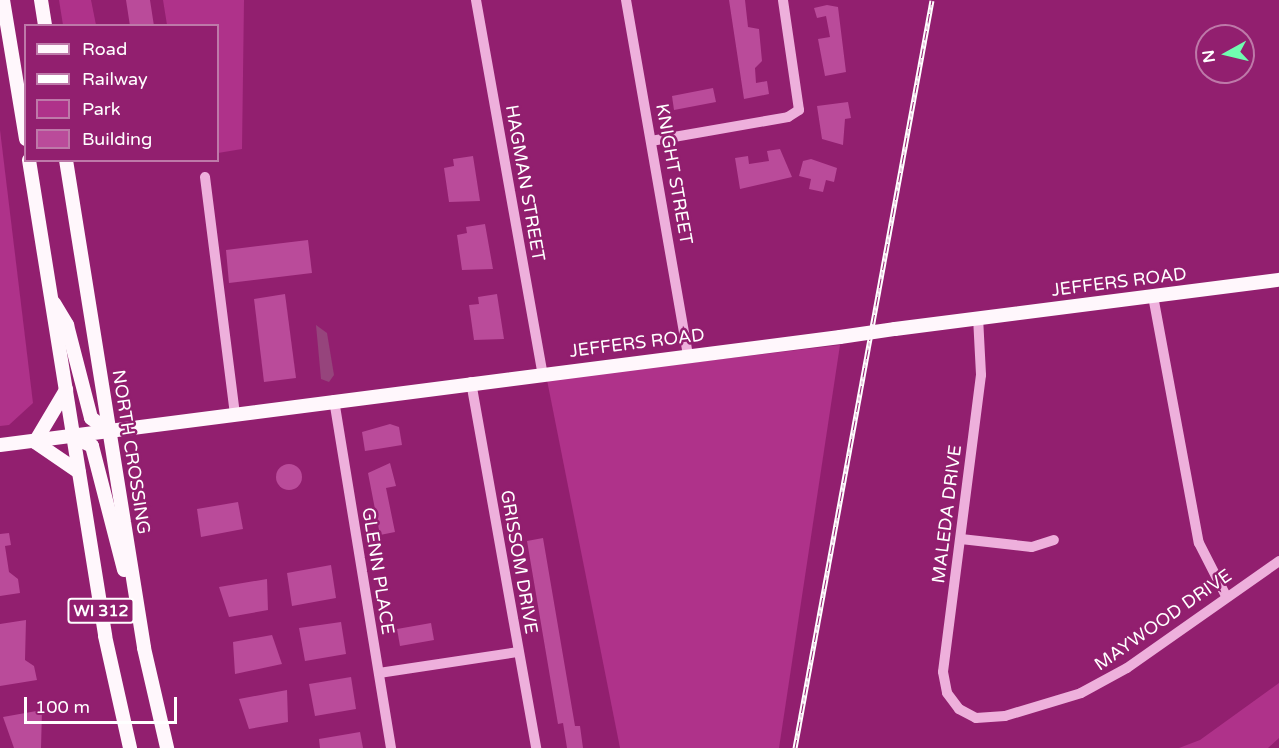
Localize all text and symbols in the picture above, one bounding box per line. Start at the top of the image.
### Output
legend [24,24,219,162]
north arrow [1195,24,1255,84]
text: Road [82,38,127,60]
text: N [1198,48,1220,64]
text: Railway [82,68,148,90]
text: Park [82,98,120,120]
street label: KNIGHT STREET [651,102,697,246]
street label: HAGMAN STREET [501,103,549,263]
text: Building [82,128,152,150]
street label: JEFFERS ROAD [1050,263,1188,301]
street label: JEFFERS ROAD [568,324,706,362]
street label: NORTH CROSSING [107,368,155,536]
street label: MALEDA DRIVE [928,443,966,585]
street label: GRISSOM DRIVE [496,488,542,636]
street label: GLENN PLACE [357,506,399,636]
street label: MAYWOOD DRIVE [1090,565,1236,675]
road number: WI 312 [66,598,136,624]
scale bar [27,685,180,723]
text: 100 m [35,696,90,718]

